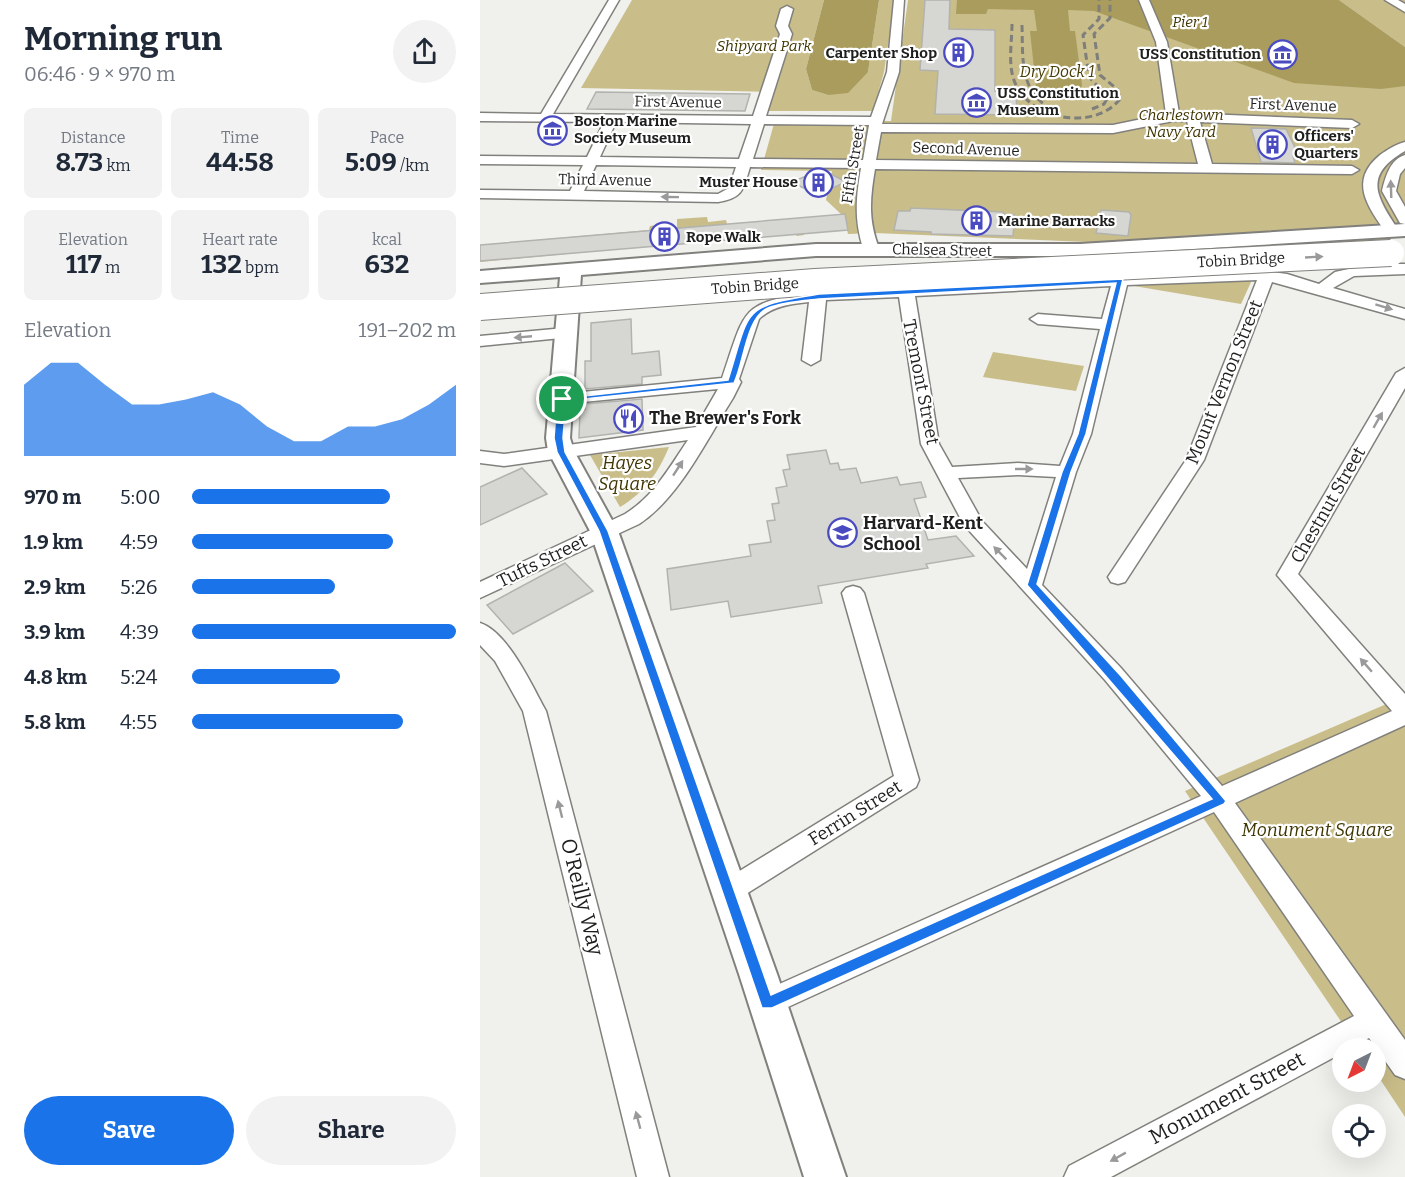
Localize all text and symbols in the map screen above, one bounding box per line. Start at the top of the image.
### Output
park label: Pier 1 [1172,13,1208,31]
text: Morning run [24,19,222,59]
button: share [393,20,456,83]
park label: Shipyard Park [716,37,812,55]
building icon: Carpenter Shop [942,37,974,69]
museum icon: USS Constitution [1266,38,1298,70]
place label: Carpenter Shop [825,44,937,62]
place label: USS Constitution [1139,45,1261,63]
text: 06:46 · 9 × 970 m [24,62,175,86]
water label: Dry Dock 1 [1019,62,1095,81]
place label: USS Constitution Museum [997,84,1119,119]
museum icon: USS Constitution Museum [960,86,992,118]
street label: First Avenue [634,92,722,112]
street label: First Avenue [1249,94,1337,116]
park label: Charlestown Navy Yard [1139,106,1223,141]
place label: Boston Marine Society Museum [574,112,692,147]
museum icon: Boston Marine Society Museum [537,114,569,146]
street label: Fifth Street [838,125,868,205]
place label: Officers' Quarters [1294,127,1358,162]
text: Distance [61,128,125,147]
text: Time [221,128,259,147]
text: Pace [370,128,404,147]
building icon: Officers' Quarters [1257,129,1289,161]
street label: Second Avenue [912,138,1020,160]
text: 8.73 [55,147,103,178]
text: 44:58 [206,147,274,178]
text: 5:09 [345,147,397,178]
text: km [103,156,131,175]
text: /km [397,156,429,175]
building icon: Muster House [803,166,835,198]
street label: Third Avenue [558,170,652,190]
place label: Muster House [699,173,798,191]
one-way arrow [1386,179,1395,198]
one-way arrow [661,192,680,202]
building icon: Marine Barracks [961,205,993,237]
place label: Marine Barracks [998,212,1115,230]
building icon: Rope Walk [649,221,681,253]
place label: Rope Walk [686,228,761,246]
text: Elevation [58,230,128,249]
text: Heart rate [202,230,278,249]
text: kcal [372,230,402,249]
street label: Chelsea Street [892,240,993,260]
text: 117 [66,249,102,280]
text: 132 [201,249,242,280]
text: 632 [365,249,409,280]
street label: Tobin Bridge [1197,249,1285,271]
one-way arrow [1304,252,1323,261]
text: m [102,258,120,277]
text: bpm [242,258,279,277]
street label: Tobin Bridge [711,274,799,298]
street label: Mount Vernon Street [1181,296,1267,467]
one-way arrow [1375,303,1393,312]
street label: Tremont Street [898,317,944,447]
text: Elevation [24,318,111,342]
text: 191–202 m [358,318,456,342]
one-way arrow [513,332,532,342]
pin [536,373,587,424]
icon: arrive [545,382,578,415]
restaurant icon: The Brewer's Fork [612,402,644,434]
place label: The Brewer's Fork [649,407,801,429]
one-way arrow [1372,412,1383,428]
street label: Chestnut Street [1286,442,1370,567]
park label: Hayes Square [598,452,656,495]
one-way arrow [672,460,683,476]
one-way arrow [1015,464,1034,474]
text: 970 m [24,485,81,509]
text: 5:00 [120,485,161,509]
place label: Harvard-Kent School [863,512,983,555]
school or university icon: Harvard-Kent School [826,517,858,549]
text: 1.9 km [24,530,83,554]
text: 4:59 [120,530,158,554]
street label: Tufts Street [494,530,591,592]
one-way arrow [993,546,1008,560]
text: 2.9 km [24,575,86,599]
text: 5:26 [120,575,158,599]
text: 3.9 km [24,620,85,644]
text: 4:39 [120,620,159,644]
one-way arrow [1360,658,1373,673]
text: 4.8 km [24,665,87,689]
text: 5:24 [120,665,157,689]
text: 5.8 km [24,710,86,734]
text: 4:55 [120,710,157,734]
street label: Ferrin Street [804,775,906,850]
one-way arrow [555,800,564,818]
park label: Monument Square [1241,819,1393,841]
street label: O'Reilly Way [555,836,609,959]
north arrow [1332,1038,1386,1092]
map controls [1332,1038,1386,1158]
street label: Monument Street [1145,1046,1310,1150]
button: Save [24,1096,234,1165]
button: Share [246,1096,456,1165]
button: locate [1332,1104,1386,1158]
one-way arrow [633,1111,643,1130]
one-way arrow [1109,1152,1126,1162]

